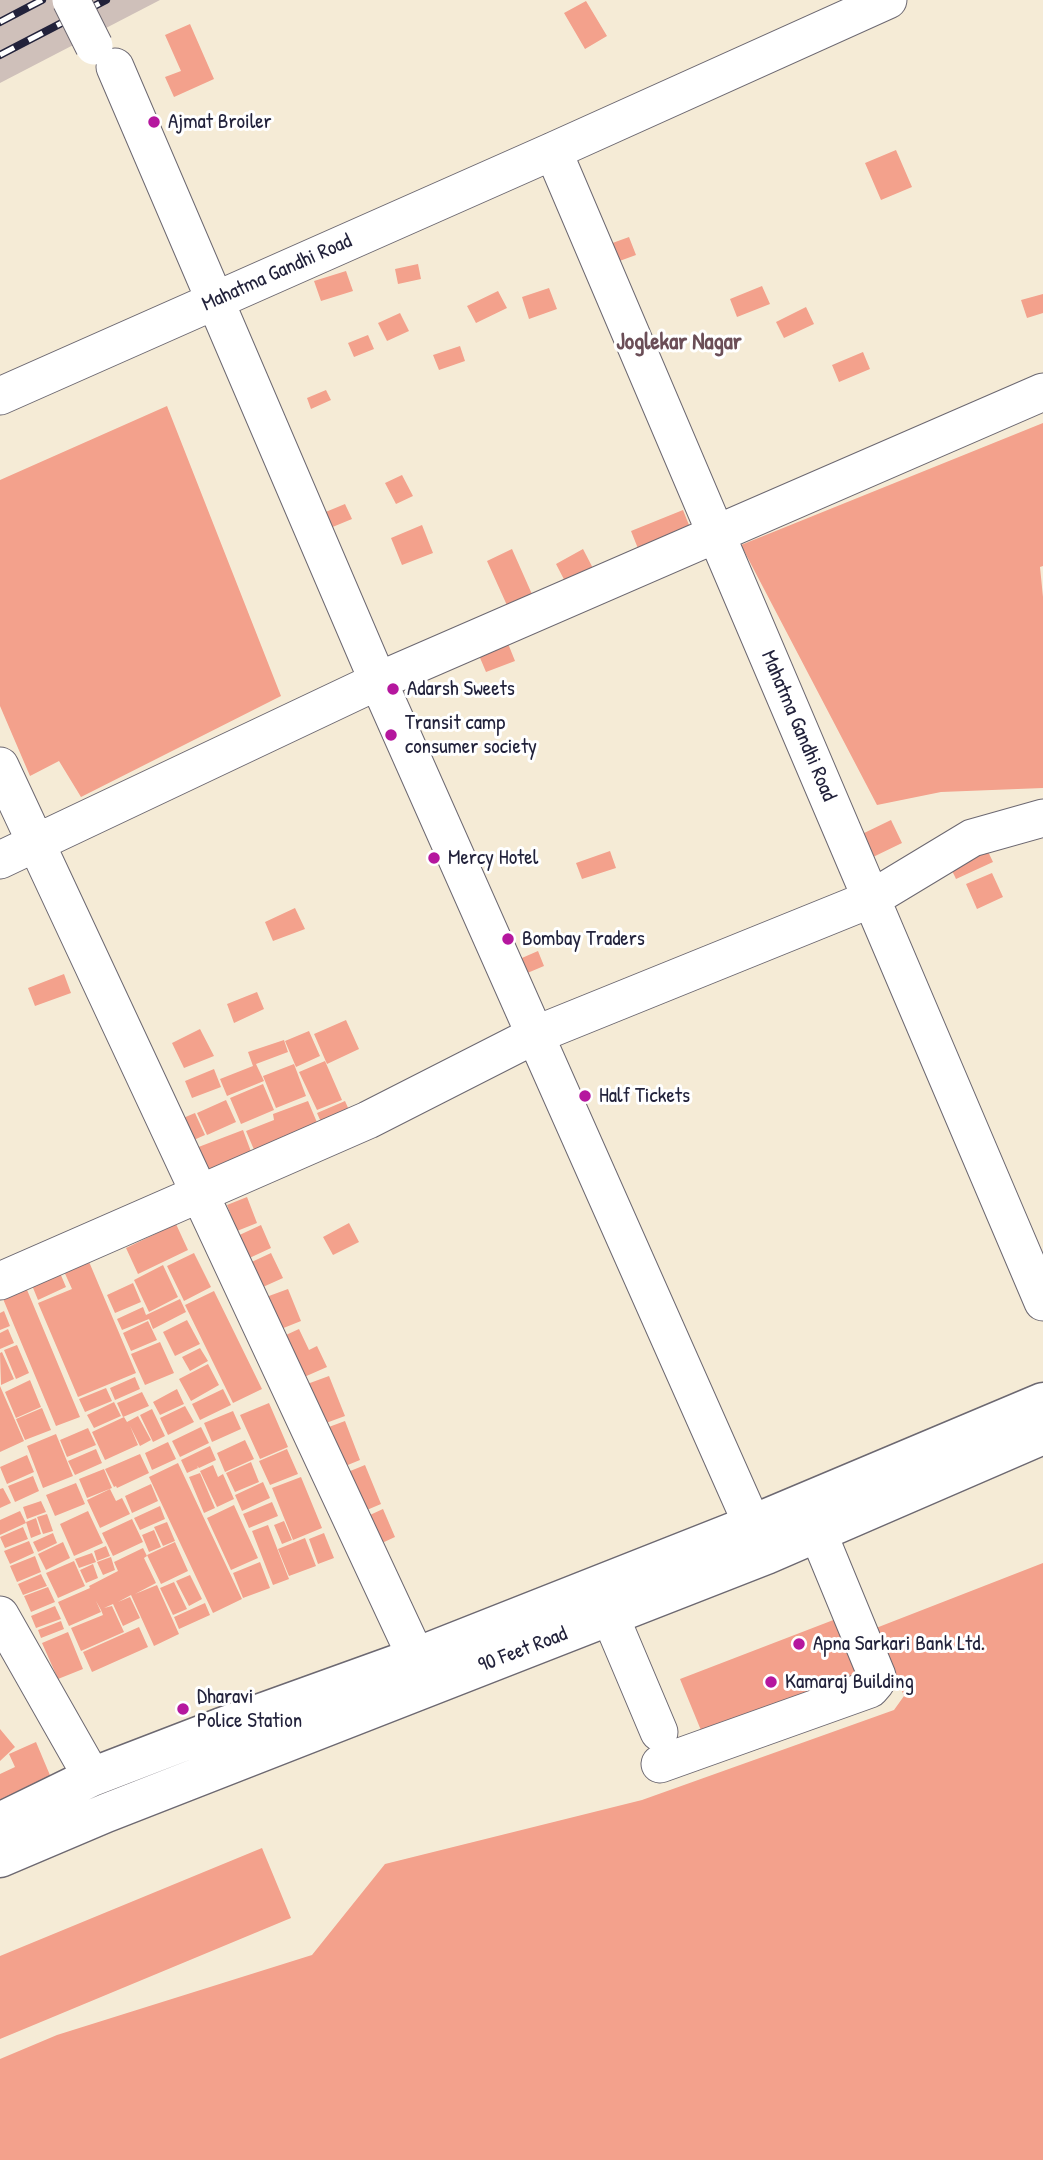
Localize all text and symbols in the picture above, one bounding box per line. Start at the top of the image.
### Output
place label: Ajmat Broiler [168,109,272,135]
marker: Ajmat Broiler [146,114,162,130]
street label: Mahatma Gandhi Road [198,229,356,317]
district label: Joglekar Nagar [616,329,742,357]
street label: Mahatma Gandhi Road [755,647,841,805]
place label: Adarsh Sweets [407,676,515,702]
marker: Adarsh Sweets [385,681,401,697]
place label: Transit camp consumer society [405,710,537,760]
marker: Transit camp consumer society [383,727,399,743]
place label: Mercy Hotel [448,845,538,871]
marker: Mercy Hotel [426,850,442,866]
place label: Bombay Traders [522,926,645,952]
marker: Bombay Traders [500,931,516,947]
place label: Half Tickets [599,1083,690,1109]
marker: Half Tickets [577,1088,593,1104]
street label: 90 Feet Road [475,1622,571,1678]
place label: Apna Sarkari Bank Ltd. [813,1631,985,1657]
marker: Apna Sarkari Bank Ltd. [791,1636,807,1652]
place label: Kamaraj Building [785,1669,914,1695]
marker: Kamaraj Building [763,1674,779,1690]
place label: Dharavi Police Station [197,1684,302,1734]
marker: Dharavi Police Station [175,1701,191,1717]

